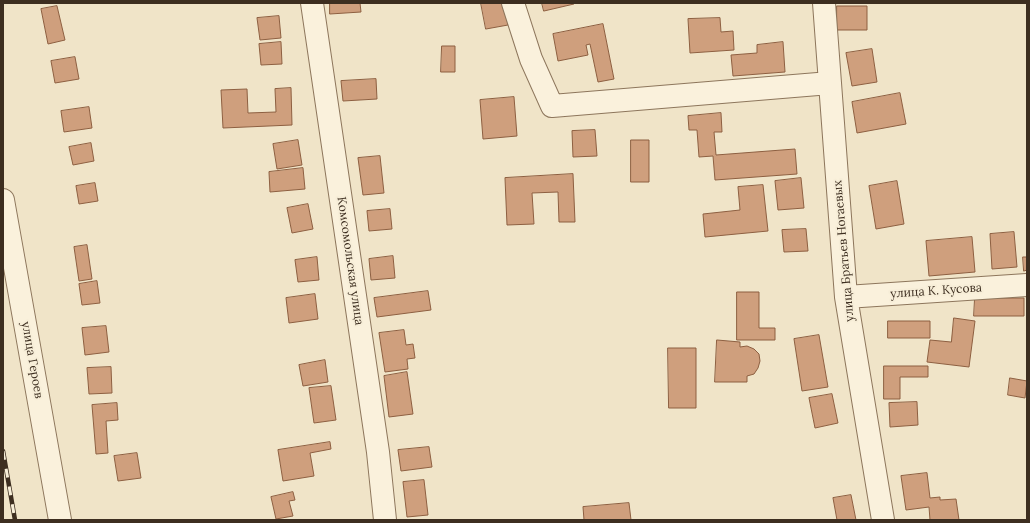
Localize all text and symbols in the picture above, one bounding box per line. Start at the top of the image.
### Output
street label: улица Братьев Ногаевых [831,180,857,322]
street label: Комсомольская улица [334,196,366,326]
street label: улица К. Кусова [890,281,982,301]
street label: улица Героев [18,320,46,400]

